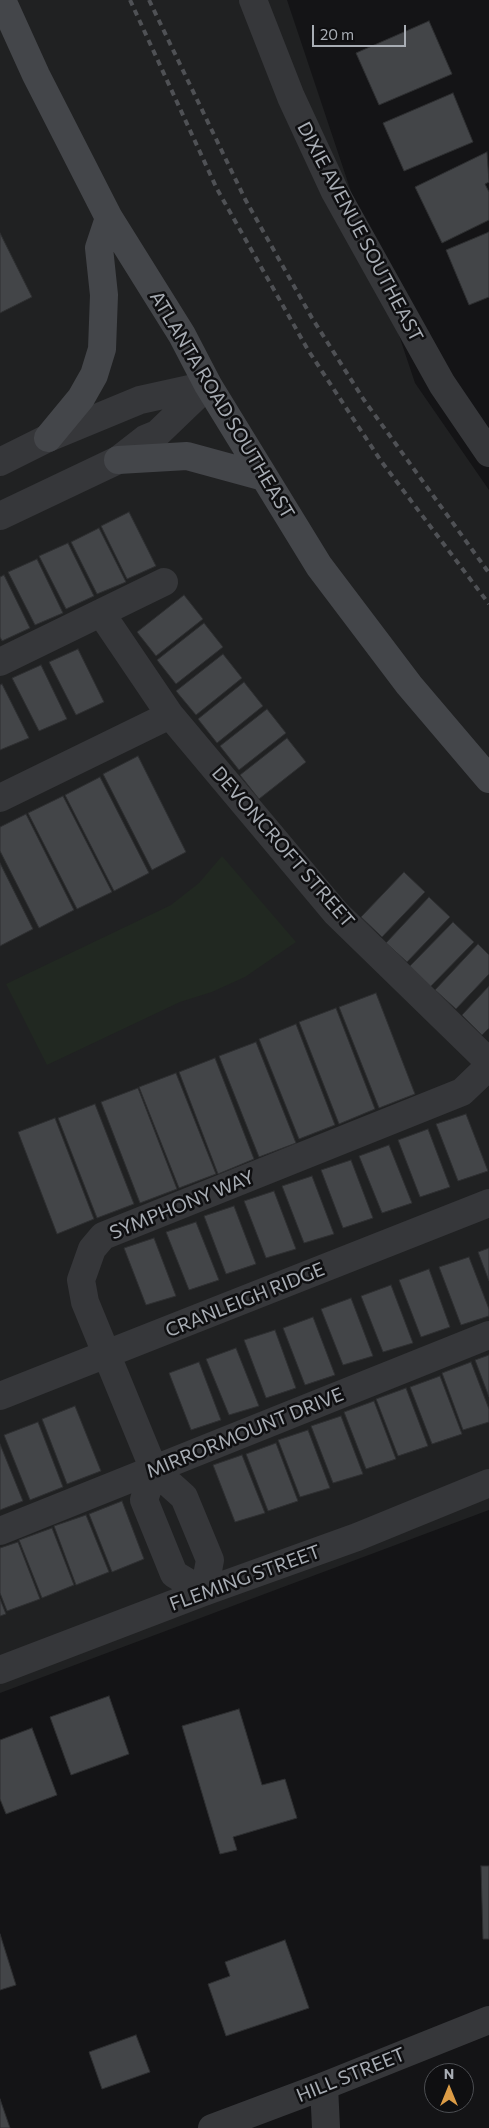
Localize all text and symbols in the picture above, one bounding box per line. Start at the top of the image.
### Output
scale bar [314,15,408,47]
text: 20 m [320,25,354,43]
street label: DIXIE AVENUE SOUTHEAST [292,118,428,346]
street label: ATLANTA ROAD SOUTHEAST [145,287,299,523]
street label: DEVONCROFT STREET [207,762,359,932]
street label: SYMPHONY WAY [106,1166,258,1244]
street label: CRANLEIGH RIDGE [162,1258,328,1342]
street label: MIRRORMOUNT DRIVE [143,1383,347,1483]
street label: FLEMING STREET [166,1540,324,1616]
street label: HILL STREET [293,2043,409,2107]
north arrow [424,2063,474,2113]
text: N [444,2065,454,2082]

